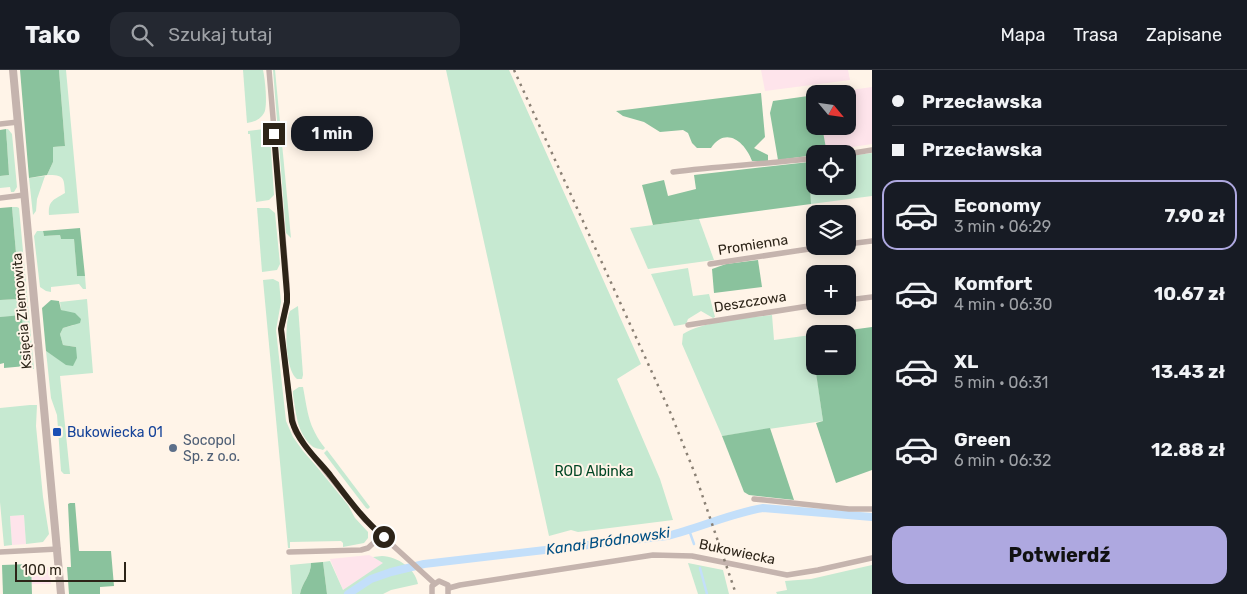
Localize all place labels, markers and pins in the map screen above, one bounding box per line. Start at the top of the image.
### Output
place label: Bukowiecka 01 [67,424,163,441]
marker: Bukowiecka 01 [51,426,63,438]
place label: Socopol Sp. z o.o. [183,432,240,465]
marker: Socopol Sp. z o.o. [167,442,179,454]

